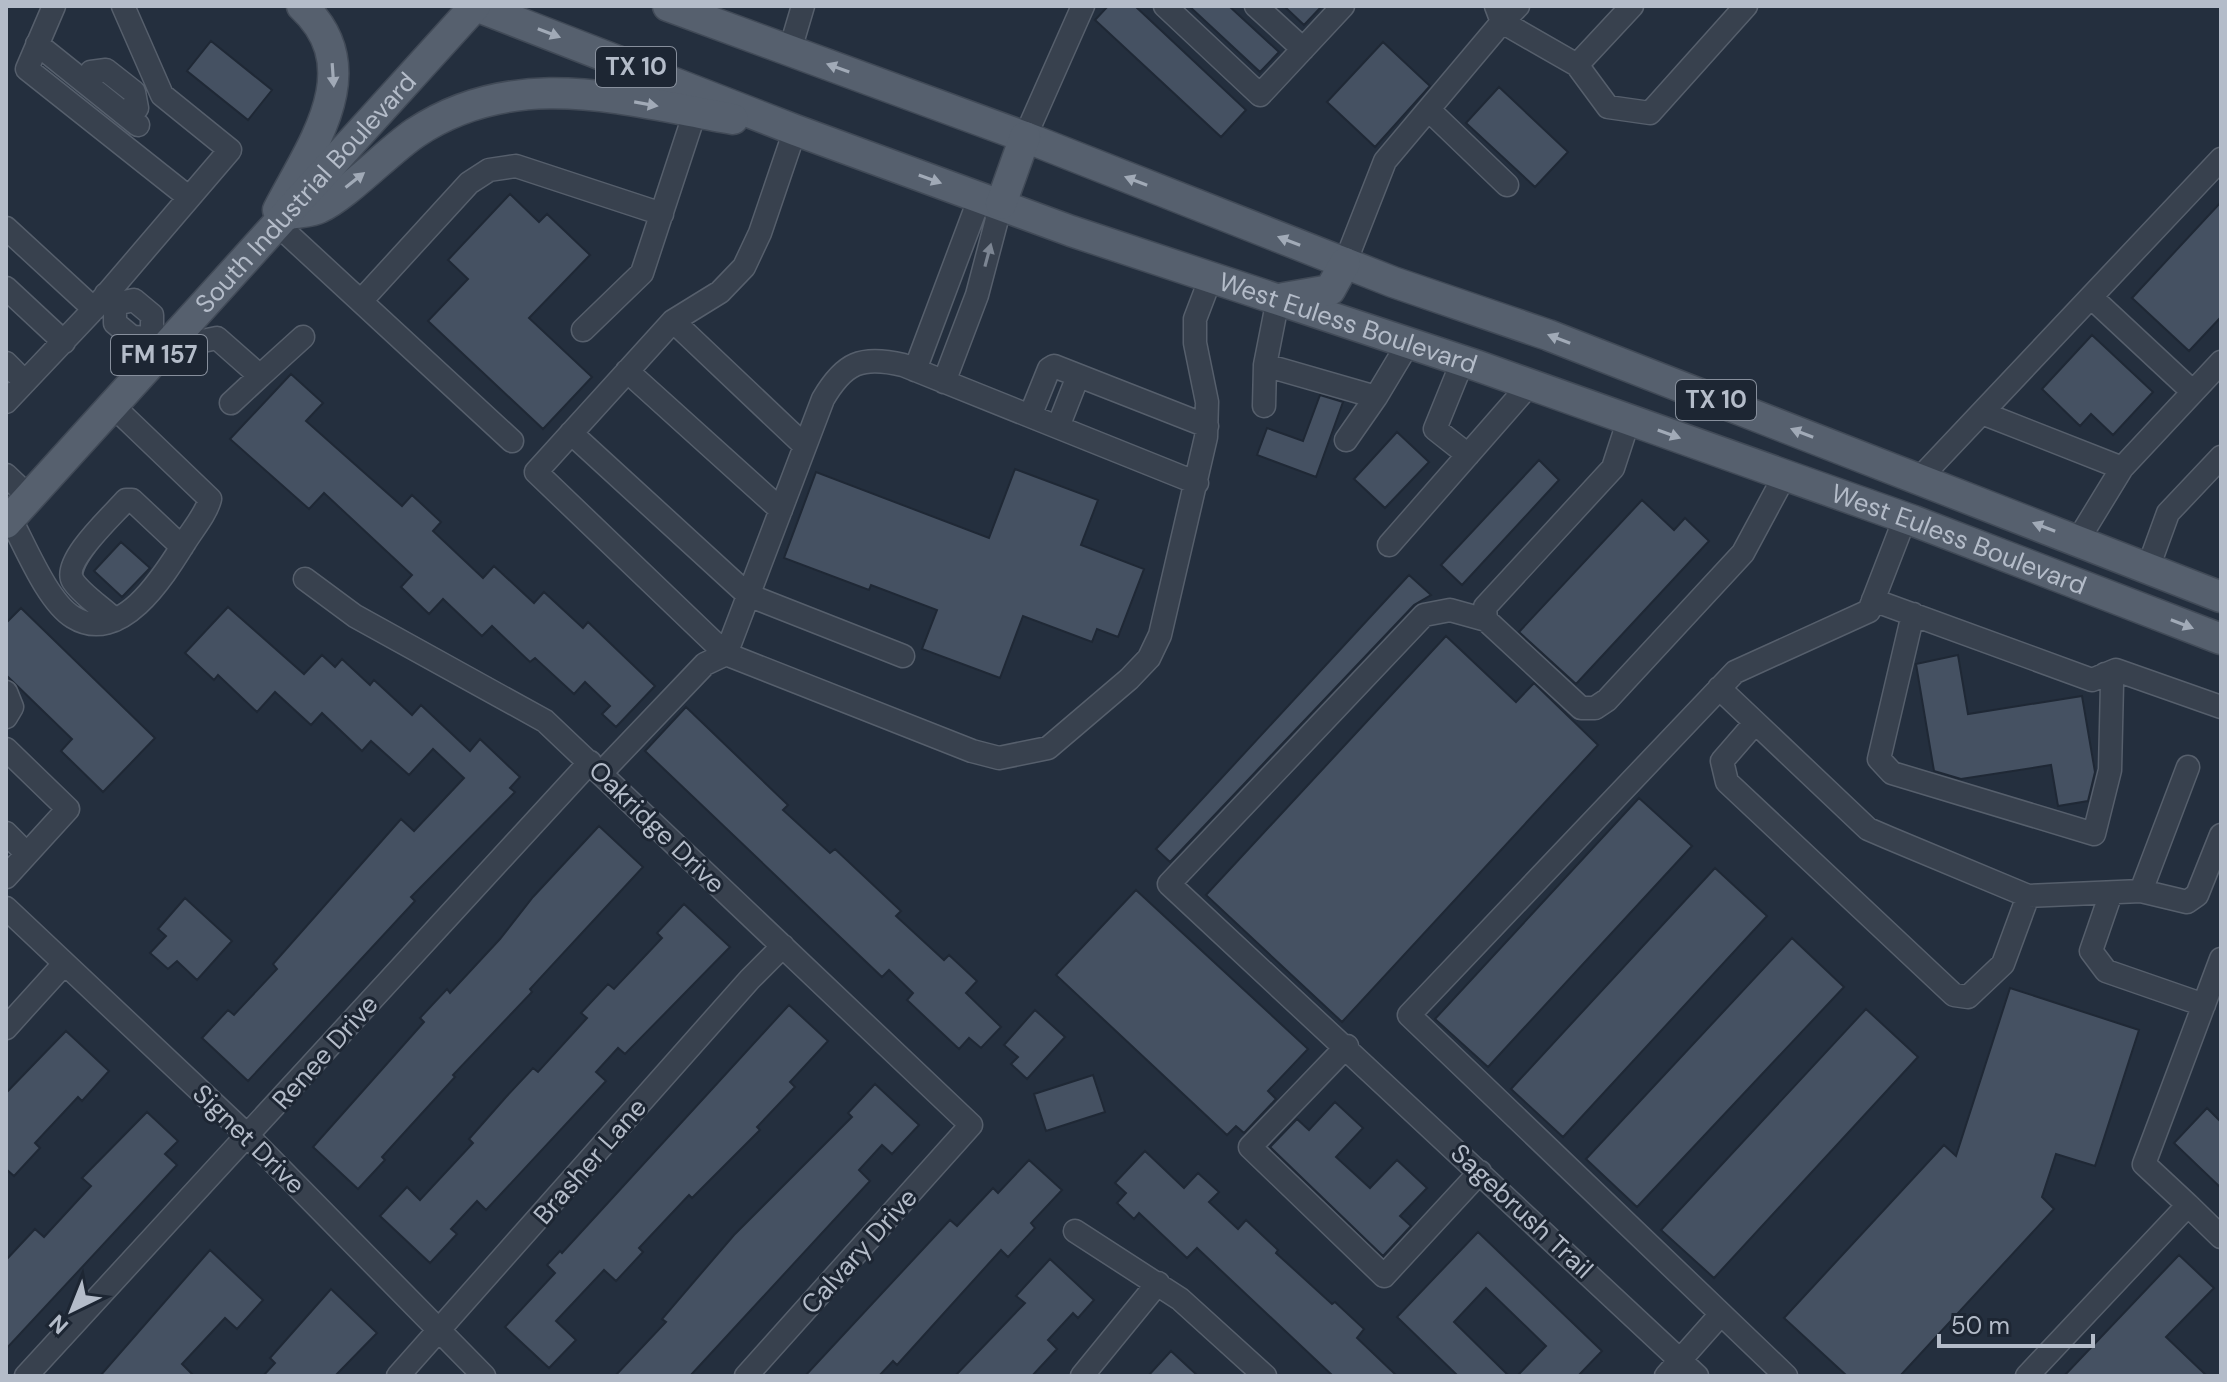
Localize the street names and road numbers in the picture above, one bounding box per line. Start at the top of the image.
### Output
road number: TX 10 [596,47,676,87]
street label: South Industrial Boulevard [188,65,424,320]
street label: West Euless Boulevard [1214,264,1482,382]
road number: FM 157 [111,335,207,375]
road number: TX 10 [1676,380,1756,420]
street label: West Euless Boulevard [1827,476,2091,603]
street label: Oakridge Drive [582,753,732,901]
street label: Renee Drive [265,988,385,1116]
street label: Signet Drive [185,1077,313,1201]
street label: Brasher Lane [526,1091,654,1231]
street label: Sagebrush Trail [1444,1136,1600,1286]
street label: Calvary Drive [793,1181,925,1321]

